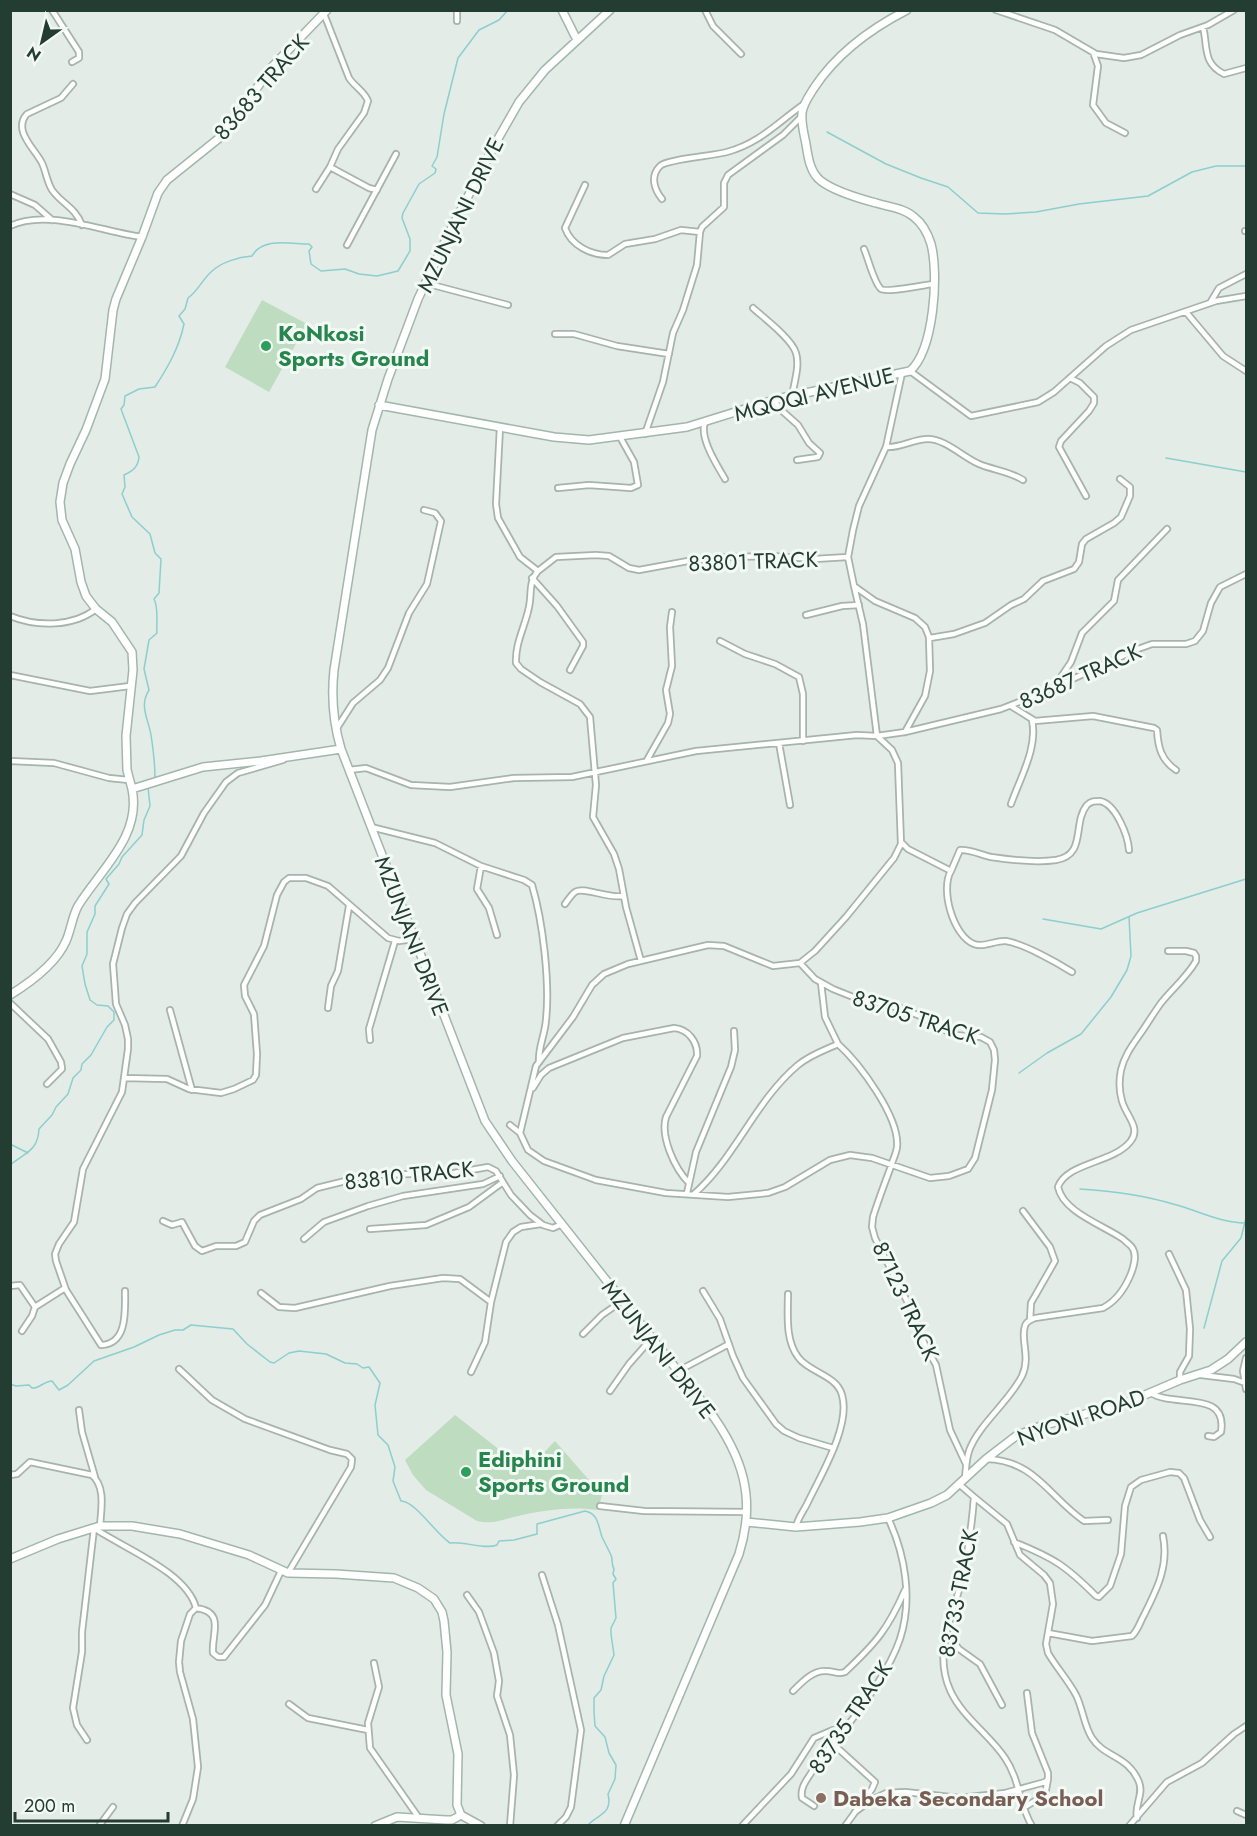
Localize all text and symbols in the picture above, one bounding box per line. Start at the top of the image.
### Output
north arrow [12,12,72,72]
street label: 83683 TRACK [206,27,316,147]
text: N [22,41,46,67]
street label: MZUNJANI DRIVE [409,132,511,298]
place label: KoNkosi Sports Ground [278,317,429,374]
marker: KoNkosi Sports Ground [259,339,273,353]
street label: MQOQI AVENUE [731,359,897,429]
street label: 83801 TRACK [688,543,819,579]
street label: 83687 TRACK [1014,635,1147,717]
street label: MZUNJANI DRIVE [367,851,457,1021]
street label: 83705 TRACK [849,981,984,1053]
street label: 83810 TRACK [343,1152,476,1198]
street label: 87123 TRACK [864,1236,948,1366]
street label: MZUNJANI DRIVE [594,1273,724,1425]
street label: NYONI ROAD [1013,1380,1149,1454]
place label: Ediphini Sports Ground [478,1443,629,1500]
marker: Ediphini Sports Ground [459,1465,473,1479]
street label: 83733 TRACK [930,1526,986,1660]
street label: 83735 TRACK [800,1654,900,1780]
place label: Dabeka Secondary School [833,1782,1103,1814]
scale bar [15,1785,168,1823]
marker: Dabeka Secondary School [814,1791,828,1805]
text: 200 m [24,1793,75,1819]

